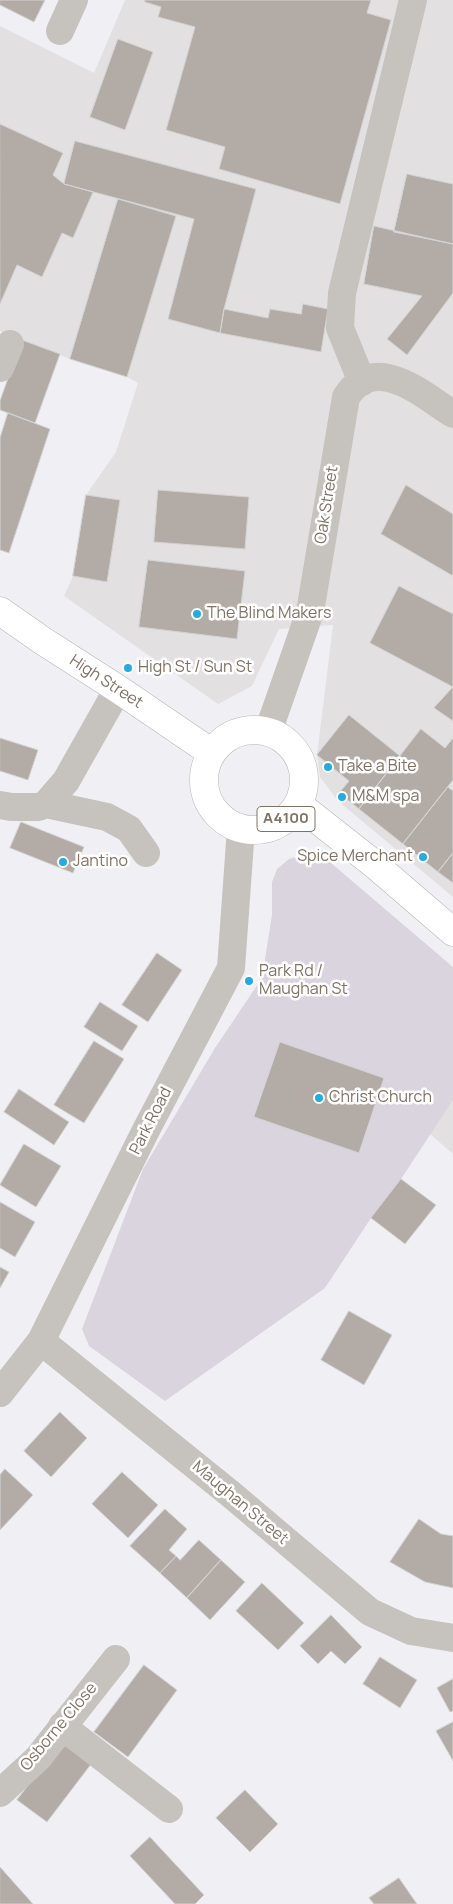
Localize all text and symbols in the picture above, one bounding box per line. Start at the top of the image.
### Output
street label: Oak Street [311,465,343,545]
place label: The Blind Makers [207,604,331,624]
marker: The Blind Makers [191,608,203,620]
street label: High Street [66,651,146,713]
place label: High St / Sun St [138,658,252,678]
marker: High St / Sun St [122,662,134,674]
place label: Take a Bite [338,757,417,777]
marker: Take a Bite [322,761,334,773]
place label: M&M spa [352,787,419,807]
marker: M&M spa [336,791,348,803]
road number: A4100 [257,806,315,832]
place label: Spice Merchant [297,847,413,867]
marker: Spice Merchant [417,851,429,863]
place label: Jantino [73,852,128,872]
marker: Jantino [57,856,69,868]
place label: Park Rd / Maughan St [259,962,348,1000]
marker: Park Rd / Maughan St [243,975,255,987]
street label: Park Road [126,1084,176,1158]
place label: Christ Church [329,1088,432,1108]
marker: Christ Church [313,1092,325,1104]
street label: Maughan Street [188,1457,292,1549]
street label: Osborne Close [17,1679,101,1775]

